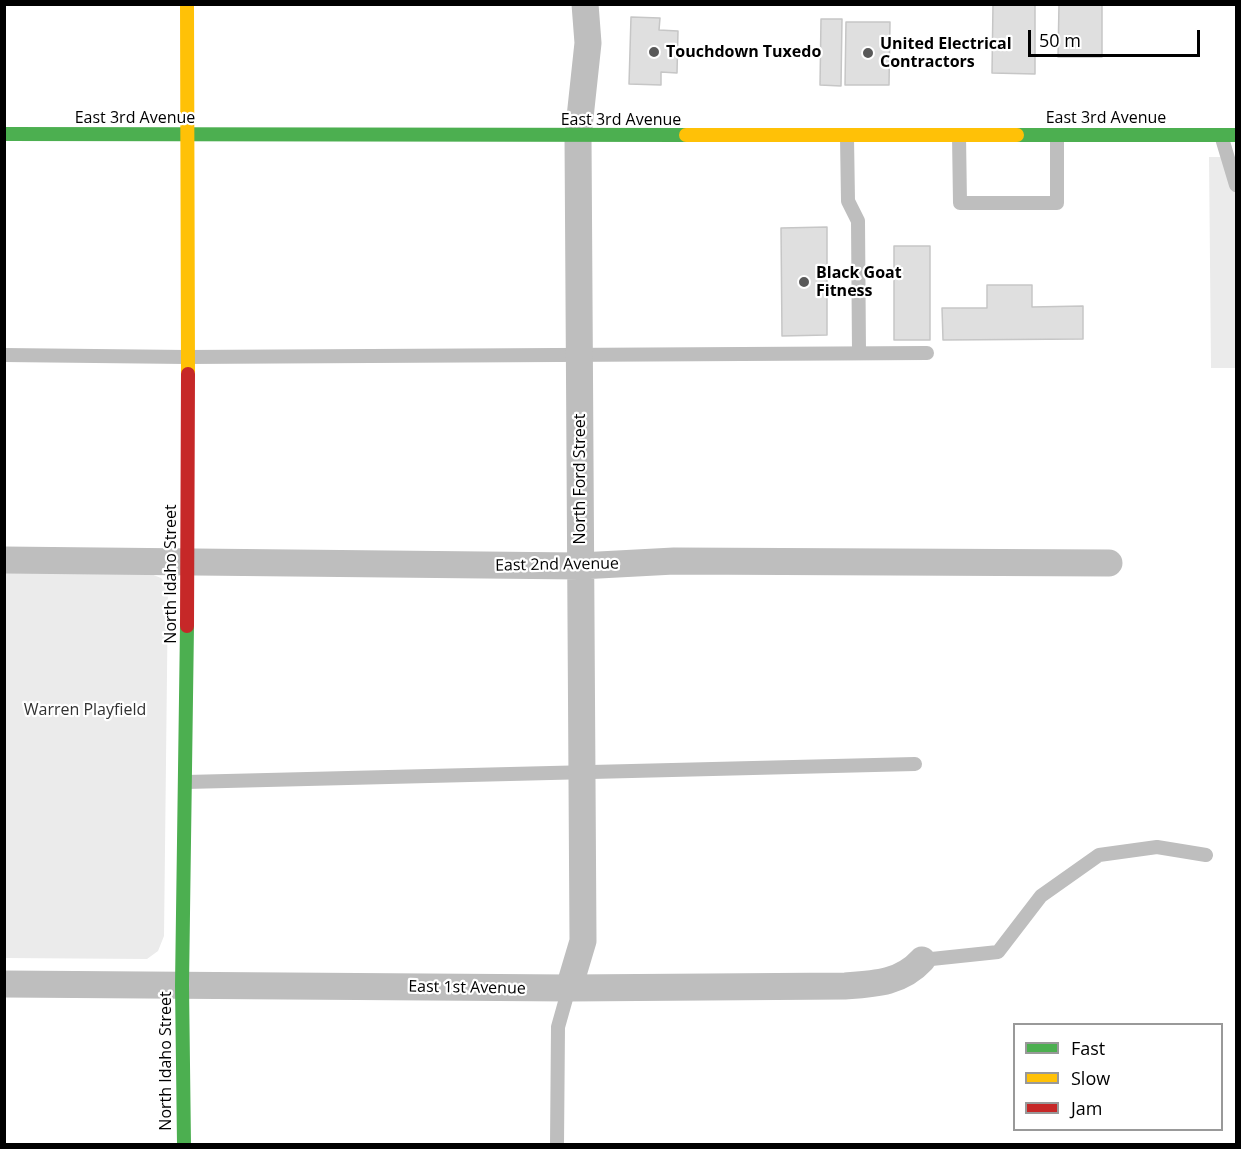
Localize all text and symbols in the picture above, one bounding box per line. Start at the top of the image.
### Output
scale bar [1031,18,1204,56]
text: 50 m [1039,28,1081,52]
place label: United Electrical Contractors [880,34,1012,72]
place label: Touchdown Tuxedo [666,42,821,62]
marker: Touchdown Tuxedo [647,45,661,59]
marker: United Electrical Contractors [861,46,875,60]
street label: East 3rd Avenue [75,108,195,128]
street label: East 3rd Avenue [1046,108,1166,128]
street label: East 3rd Avenue [561,110,681,130]
place label: Black Goat Fitness [816,263,902,301]
marker: Black Goat Fitness [797,275,811,289]
street label: North Ford Street [570,414,590,544]
street label: North Idaho Street [161,504,181,644]
street label: East 2nd Avenue [495,554,619,576]
park label: Warren Playfield [24,700,146,720]
street label: East 1st Avenue [408,977,526,999]
street label: North Idaho Street [156,991,176,1131]
legend [1013,1023,1223,1131]
text: Fast [1071,1036,1105,1060]
text: Slow [1071,1066,1110,1090]
text: Jam [1071,1096,1103,1120]

